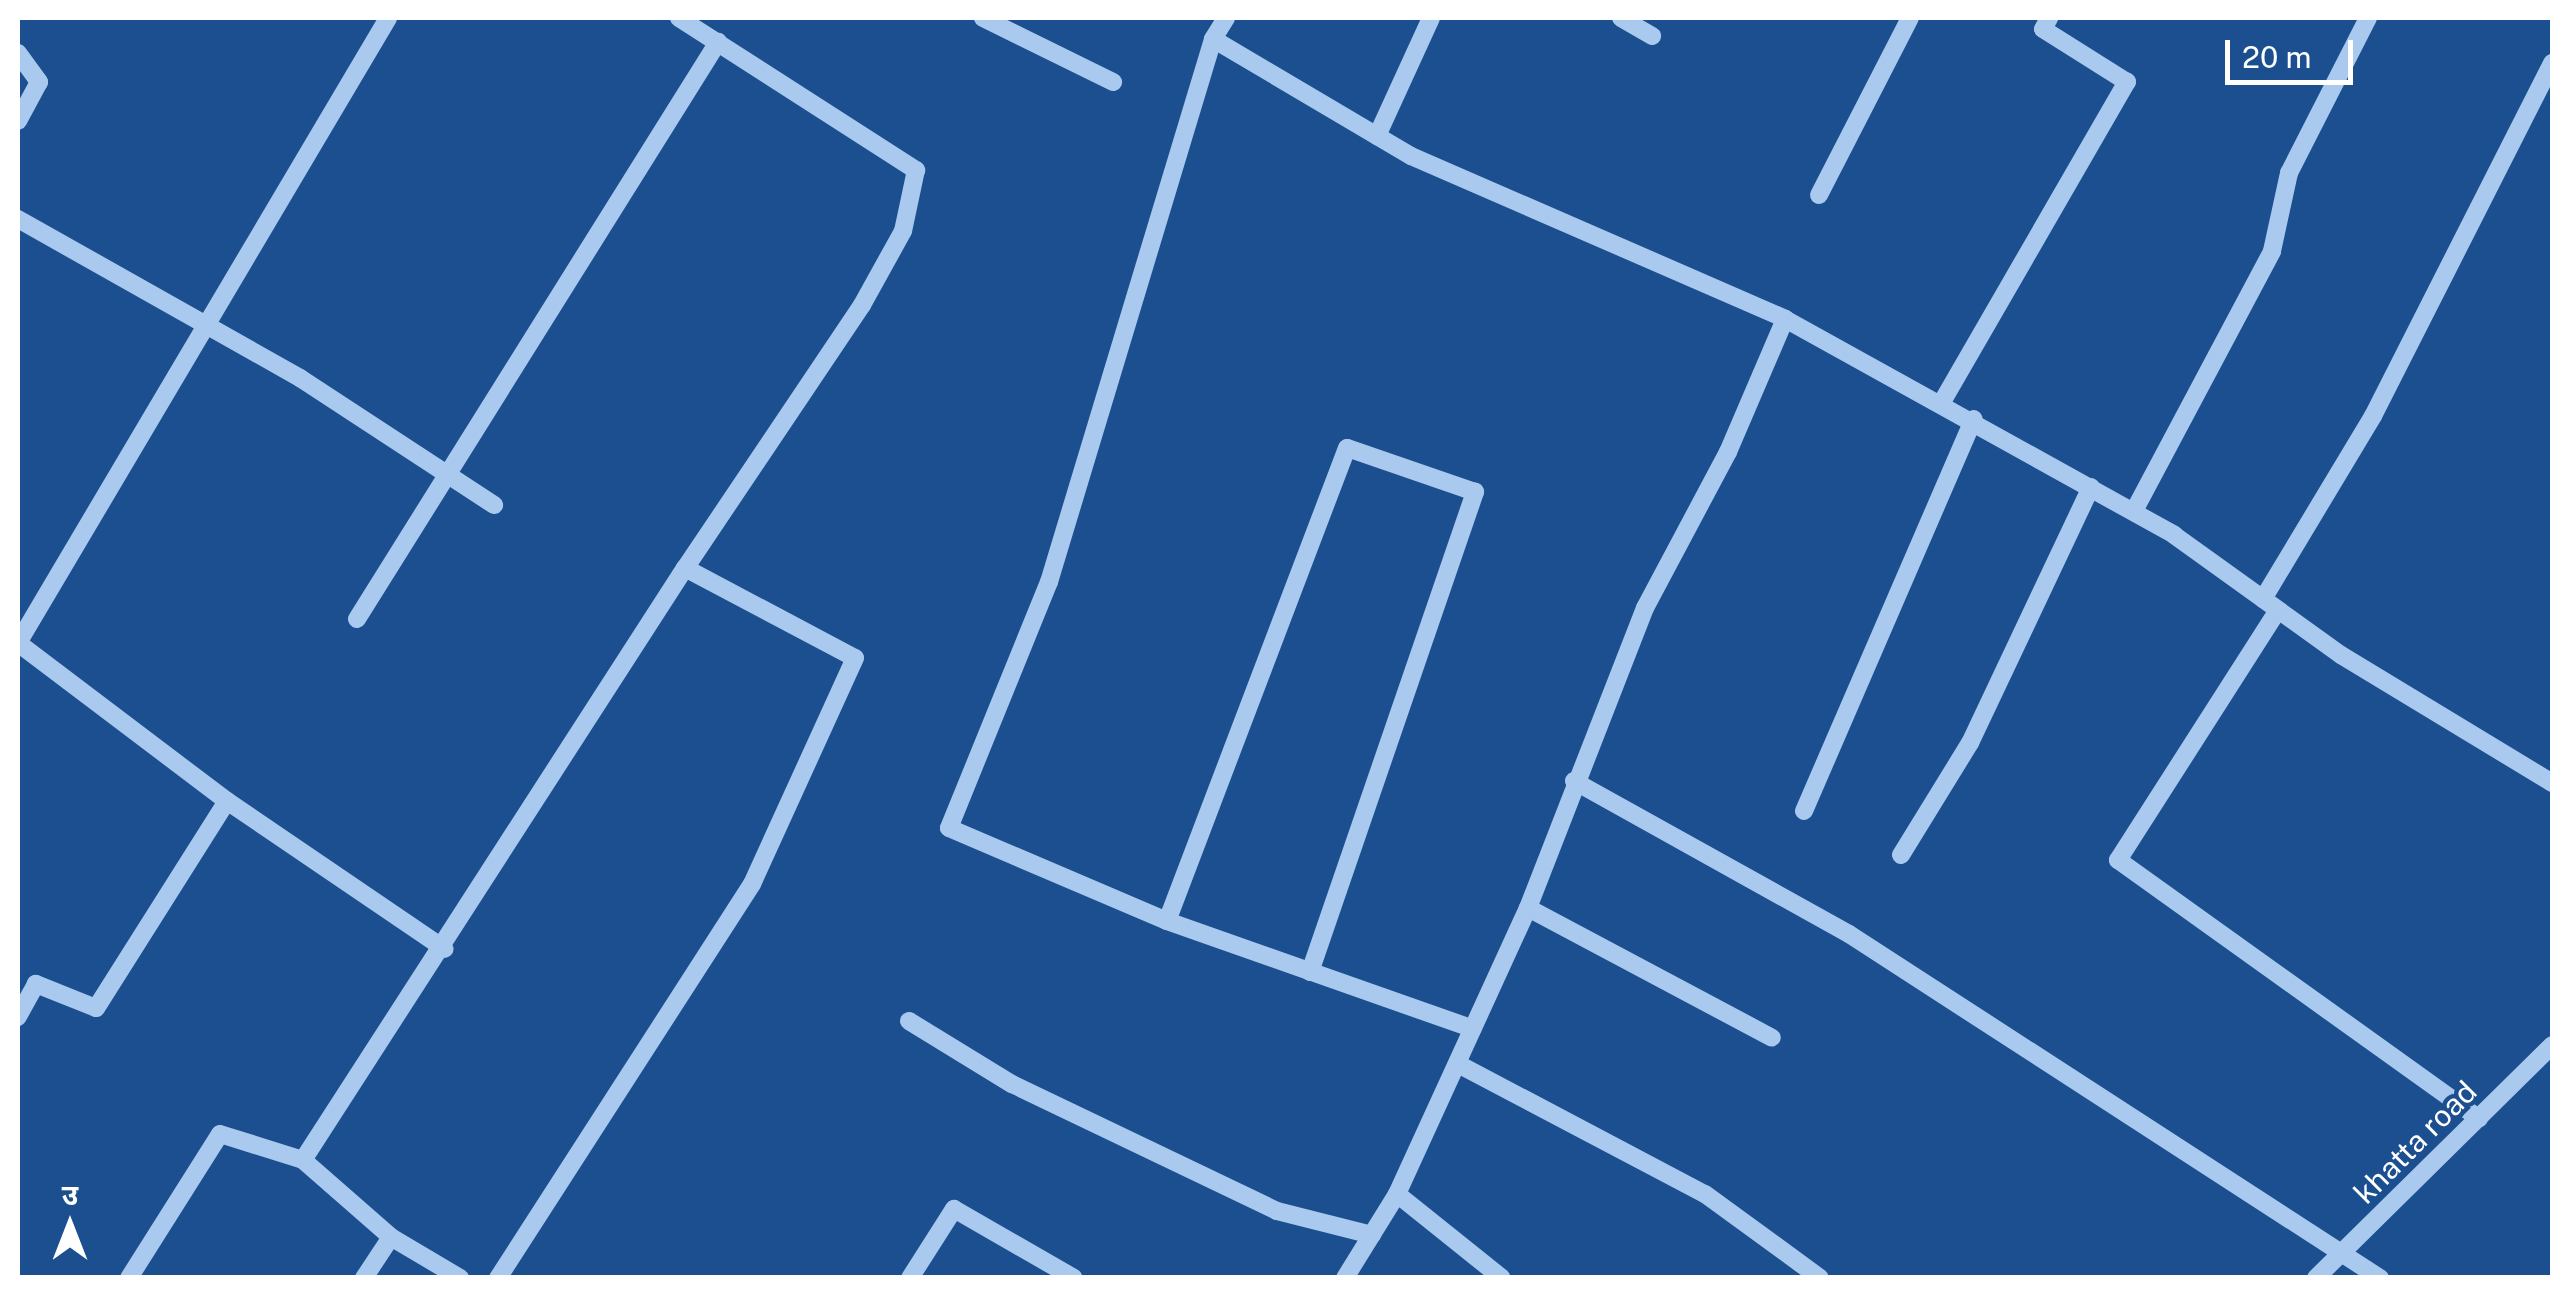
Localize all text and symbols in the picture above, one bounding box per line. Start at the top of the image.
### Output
scale bar [2230,20,2358,82]
text: 20 m [2242,39,2311,75]
street label: khatta road [2346,1073,2484,1211]
north arrow [20,1175,120,1275]
text: उ [62,1178,78,1211]

